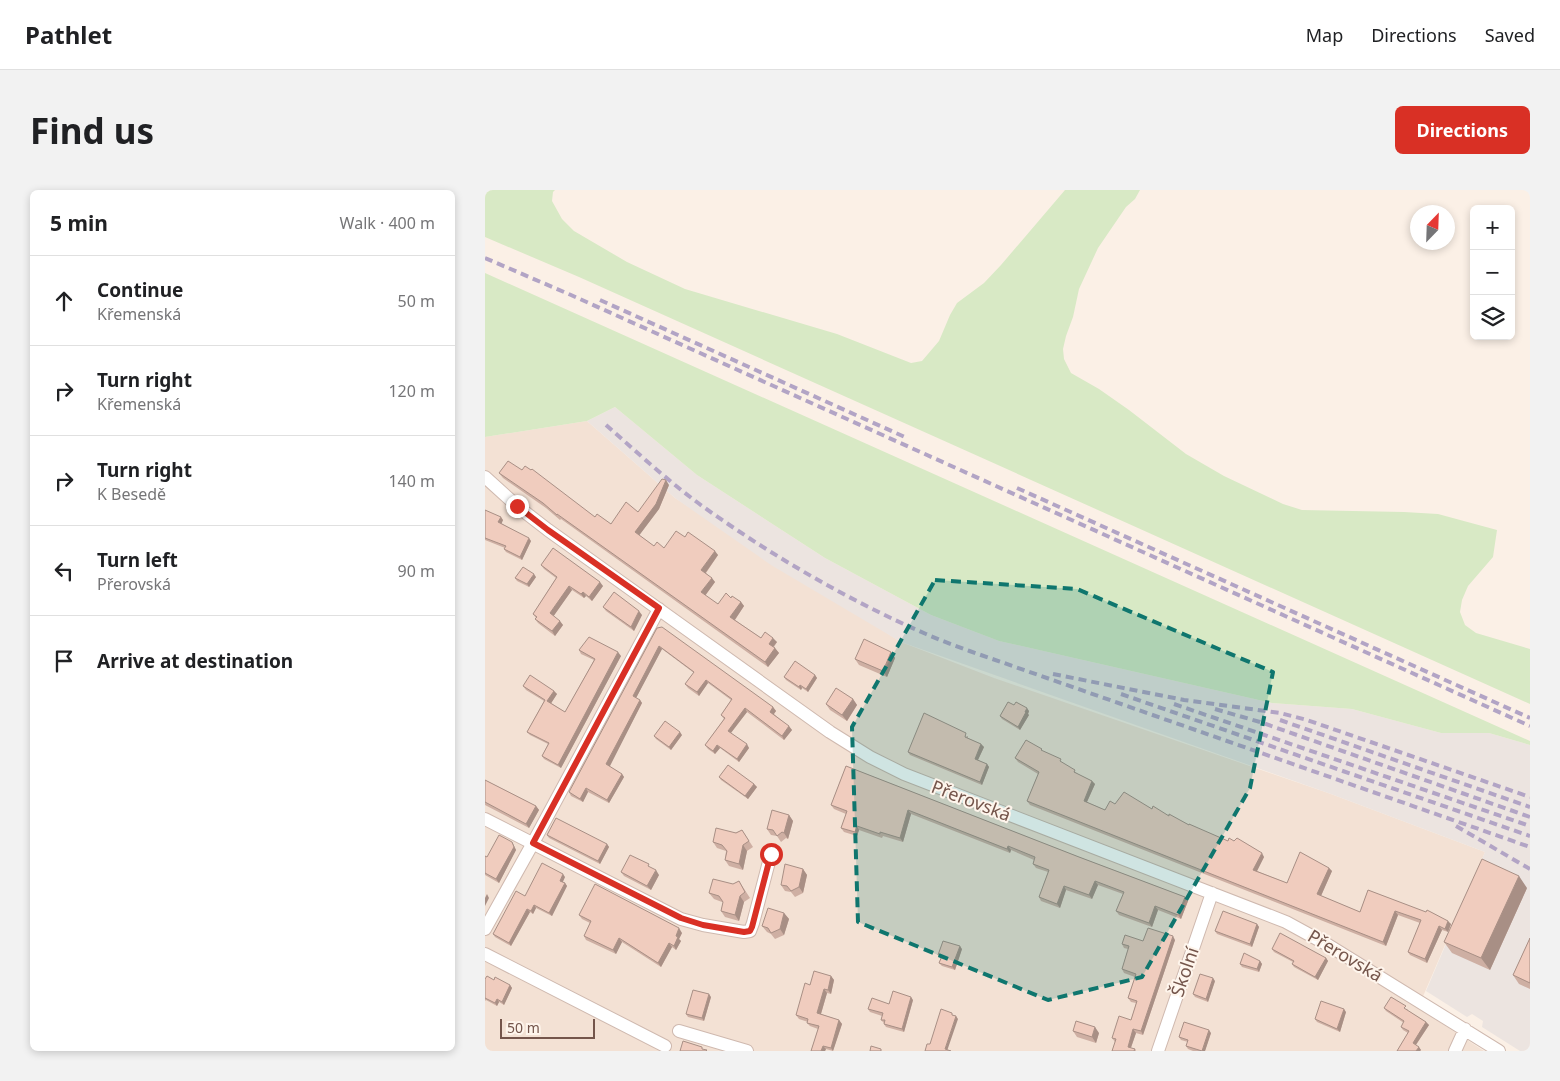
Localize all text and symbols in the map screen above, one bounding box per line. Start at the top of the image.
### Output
text: Pathlet [25,18,112,51]
text: Map [1306,23,1343,47]
text: Directions [1371,23,1457,47]
text: Saved [1485,23,1535,47]
button: Directions [1395,106,1530,154]
text: Find us [30,107,154,154]
north arrow [1410,205,1455,250]
map controls [1470,205,1515,340]
button: + [1470,205,1515,250]
text: 5 min [50,209,108,237]
text: Walk · 400 m [340,212,435,234]
button: − [1470,250,1515,295]
text: Continue [97,277,183,303]
icon: ahead [50,287,78,315]
text: 50 m [398,290,435,312]
button: layers [1470,295,1515,340]
text: Křemenská [97,303,181,325]
text: Turn right [97,367,192,393]
icon: right [50,377,78,405]
text: 120 m [388,380,435,402]
text: Křemenská [97,393,181,415]
text: Turn right [97,457,192,483]
icon: right [50,467,78,495]
text: 140 m [388,470,435,492]
text: K Besedě [97,483,166,505]
route end [506,495,529,518]
text: Turn left [97,547,178,573]
icon: left [50,557,78,585]
text: 90 m [398,560,435,582]
text: Přerovská [97,573,171,595]
icon: arrive [50,647,78,675]
text: Arrive at destination [97,648,293,674]
street label: Přerovská [928,774,1014,826]
route start [760,843,783,866]
street label: Přerovská [1304,923,1387,987]
street label: Školní [1164,943,1204,1000]
scale bar [500,1016,595,1039]
text: 50 m [507,1018,540,1037]

